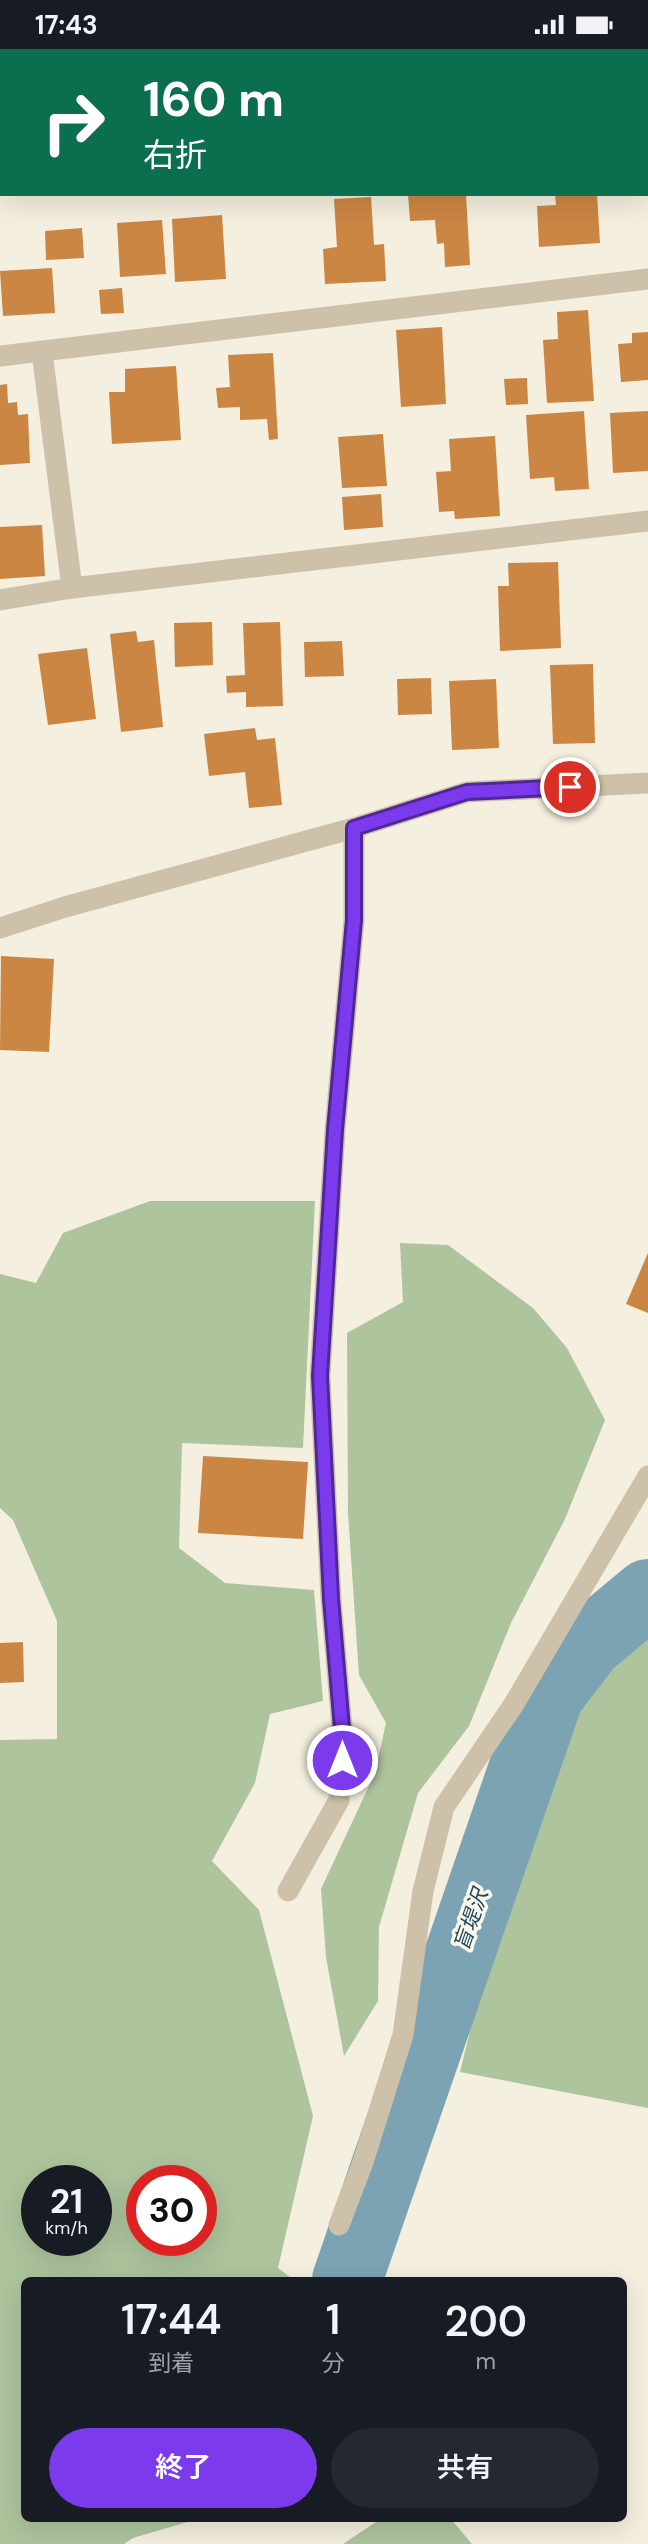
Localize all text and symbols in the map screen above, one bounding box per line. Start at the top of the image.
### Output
text: 17:43 [35,8,98,42]
text: 160 m [143,67,284,131]
icon: right [28,77,119,168]
text: 右折 [143,134,207,176]
pin [540,757,600,817]
icon: arrive [551,768,589,806]
position arrow [305,1723,379,1797]
water label: 盲堤沢 [448,1883,495,1954]
speed limit sign: 30 [126,2165,217,2256]
text: 21 [50,2178,83,2224]
text: km/h [45,2216,88,2240]
text: 17:44 [121,2292,222,2347]
text: 1 [326,2292,340,2347]
text: 200 [444,2294,527,2349]
text: m [476,2346,496,2376]
text: 到着 [148,2348,194,2378]
text: 分 [322,2348,345,2378]
button: 終了 [49,2428,317,2508]
button: 共有 [331,2428,599,2508]

